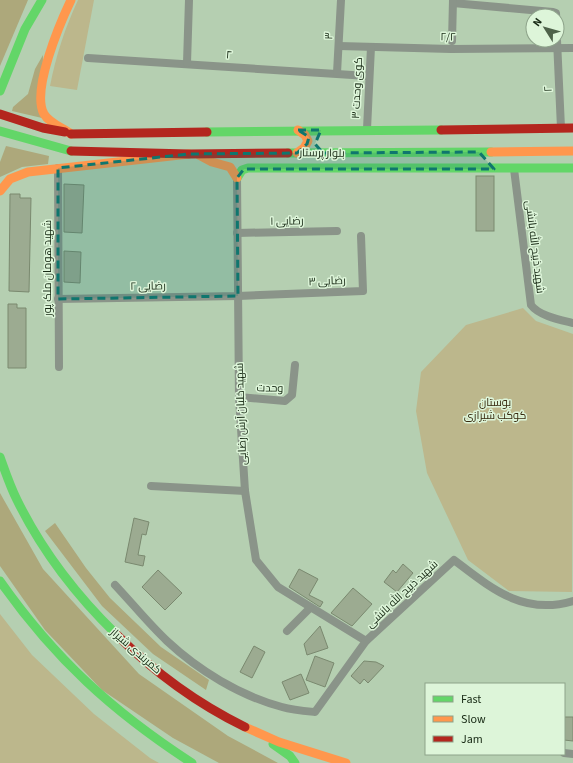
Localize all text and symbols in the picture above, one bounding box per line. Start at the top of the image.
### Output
north arrow [525,8,565,48]
text: N [529,15,546,30]
street label: ۲/۲ [440,29,456,45]
street label: ۳ [321,32,337,40]
street label: ۲ [226,47,233,63]
street label: کوی وحدت ۳ [348,57,366,119]
street label: ۲ [540,86,556,92]
street label: بلوار پرستار [298,145,345,161]
street label: شهید ذبیح الله بانشی [522,200,549,294]
street label: رضایی ۱ [270,213,304,229]
street label: شهید هومان ملک پور [40,220,55,317]
street label: رضایی ۳ [308,273,346,289]
street label: رضایی ۲ [130,278,166,294]
street label: شهید خلبان آرش رضایی [232,363,250,465]
street label: وحدت [257,380,283,396]
park label: بوستان کوکب شیرازی [464,395,526,423]
street label: شهید ذبیح الله بانشی [362,556,441,631]
street label: کمربندی شیراز [106,624,165,677]
legend [425,683,565,755]
text: Fast [461,691,481,708]
text: Slow [461,711,486,728]
text: Jam [461,731,483,748]

